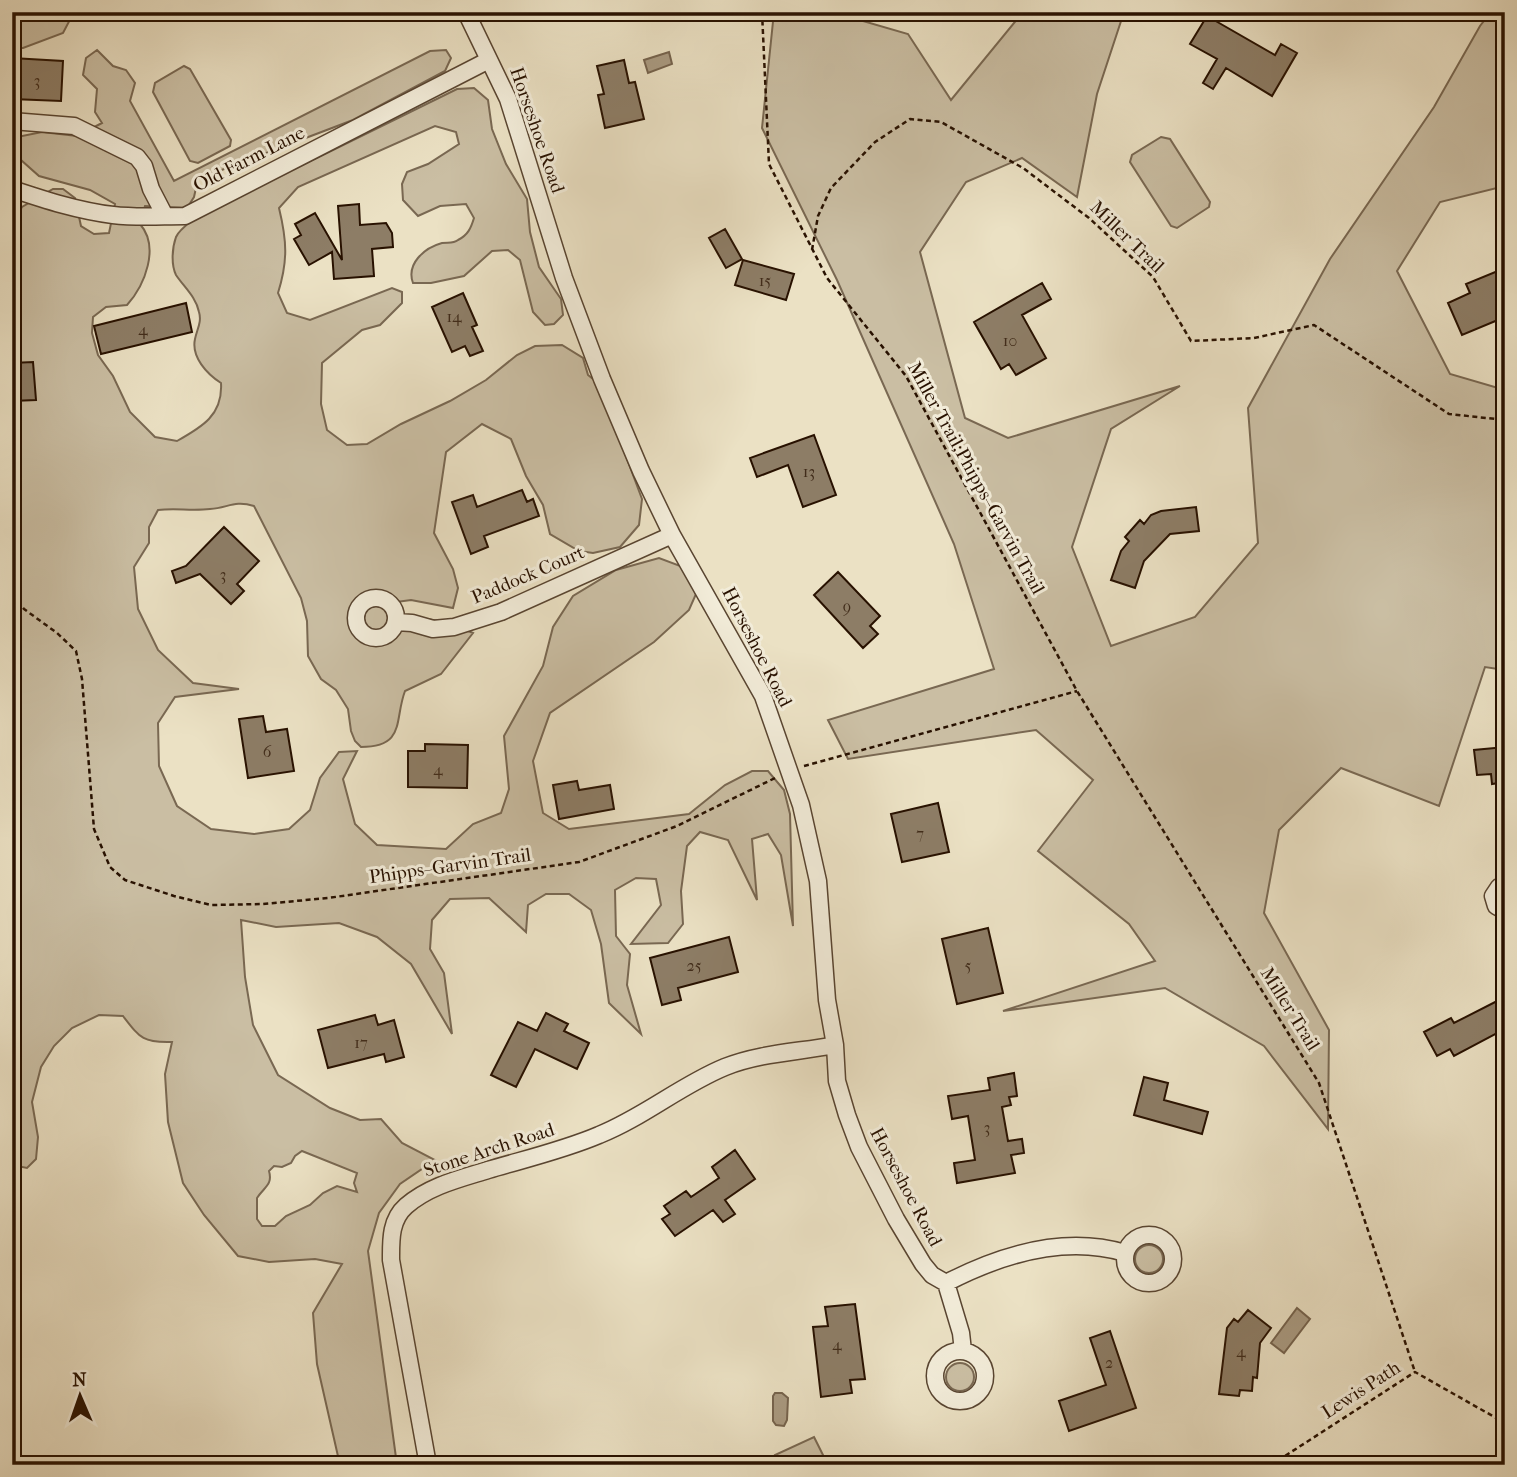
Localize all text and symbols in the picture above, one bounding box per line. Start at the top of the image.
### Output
street label: Horseshoe Road [505,64,569,196]
house number: 3 [34,71,40,90]
street label: Old Farm Lane [190,121,308,197]
street label: Miller Trail [1085,196,1169,278]
house number: 15 [759,271,771,290]
house number: 14 [446,307,462,326]
house number: 4 [138,320,148,339]
house number: 10 [1003,331,1017,350]
street label: Miller Trail;Phipps–Garvin Trail [903,358,1049,598]
house number: 13 [803,462,815,481]
street label: Paddock Court [468,541,588,609]
house number: 3 [220,565,226,584]
street label: Horseshoe Road [717,583,797,711]
house number: 9 [843,597,851,616]
house number: 6 [263,742,272,761]
house number: 4 [433,760,443,779]
house number: 7 [916,824,924,843]
street label: Phipps–Garvin Trail [368,844,532,888]
house number: 25 [686,956,702,975]
house number: 5 [965,956,972,975]
street label: Miller Trail [1256,963,1324,1055]
house number: 17 [354,1033,368,1052]
street label: Stone Arch Road [421,1118,558,1182]
house number: 3 [984,1118,990,1137]
street label: Horseshoe Road [865,1124,947,1251]
house number: 4 [832,1335,842,1354]
house number: 4 [1236,1342,1246,1361]
house number: 2 [1105,1353,1113,1372]
street label: Lewis Path [1318,1356,1405,1424]
north arrow [46,1362,116,1432]
text: N [72,1369,88,1391]

